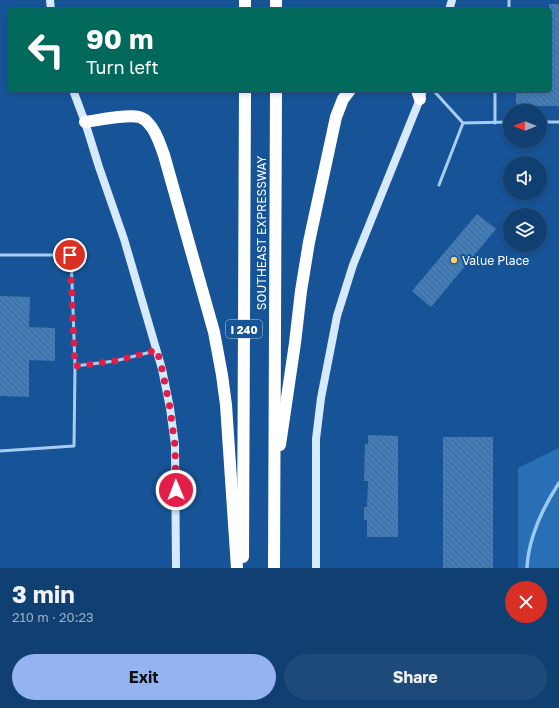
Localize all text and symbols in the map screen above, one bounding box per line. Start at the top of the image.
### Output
text: 90 m [86,22,153,55]
icon: left [20,24,72,76]
text: Turn left [86,56,159,78]
north arrow [503,104,547,148]
map controls [503,104,547,252]
street label: SOUTHEAST EXPRESSWAY [254,156,269,310]
button: sound [503,156,547,200]
button: layers [503,208,547,252]
pin [53,238,87,272]
icon: arrive [59,244,81,266]
place label: Value Place [462,253,529,268]
marker: Value Place [449,255,459,265]
road number: I 240 [226,320,262,338]
position arrow [155,469,197,511]
text: 3 min [12,579,75,608]
button: close [505,581,547,623]
text: 210 m · 20:23 [12,609,94,625]
button: Exit [12,654,276,700]
button: Share [284,654,547,700]

